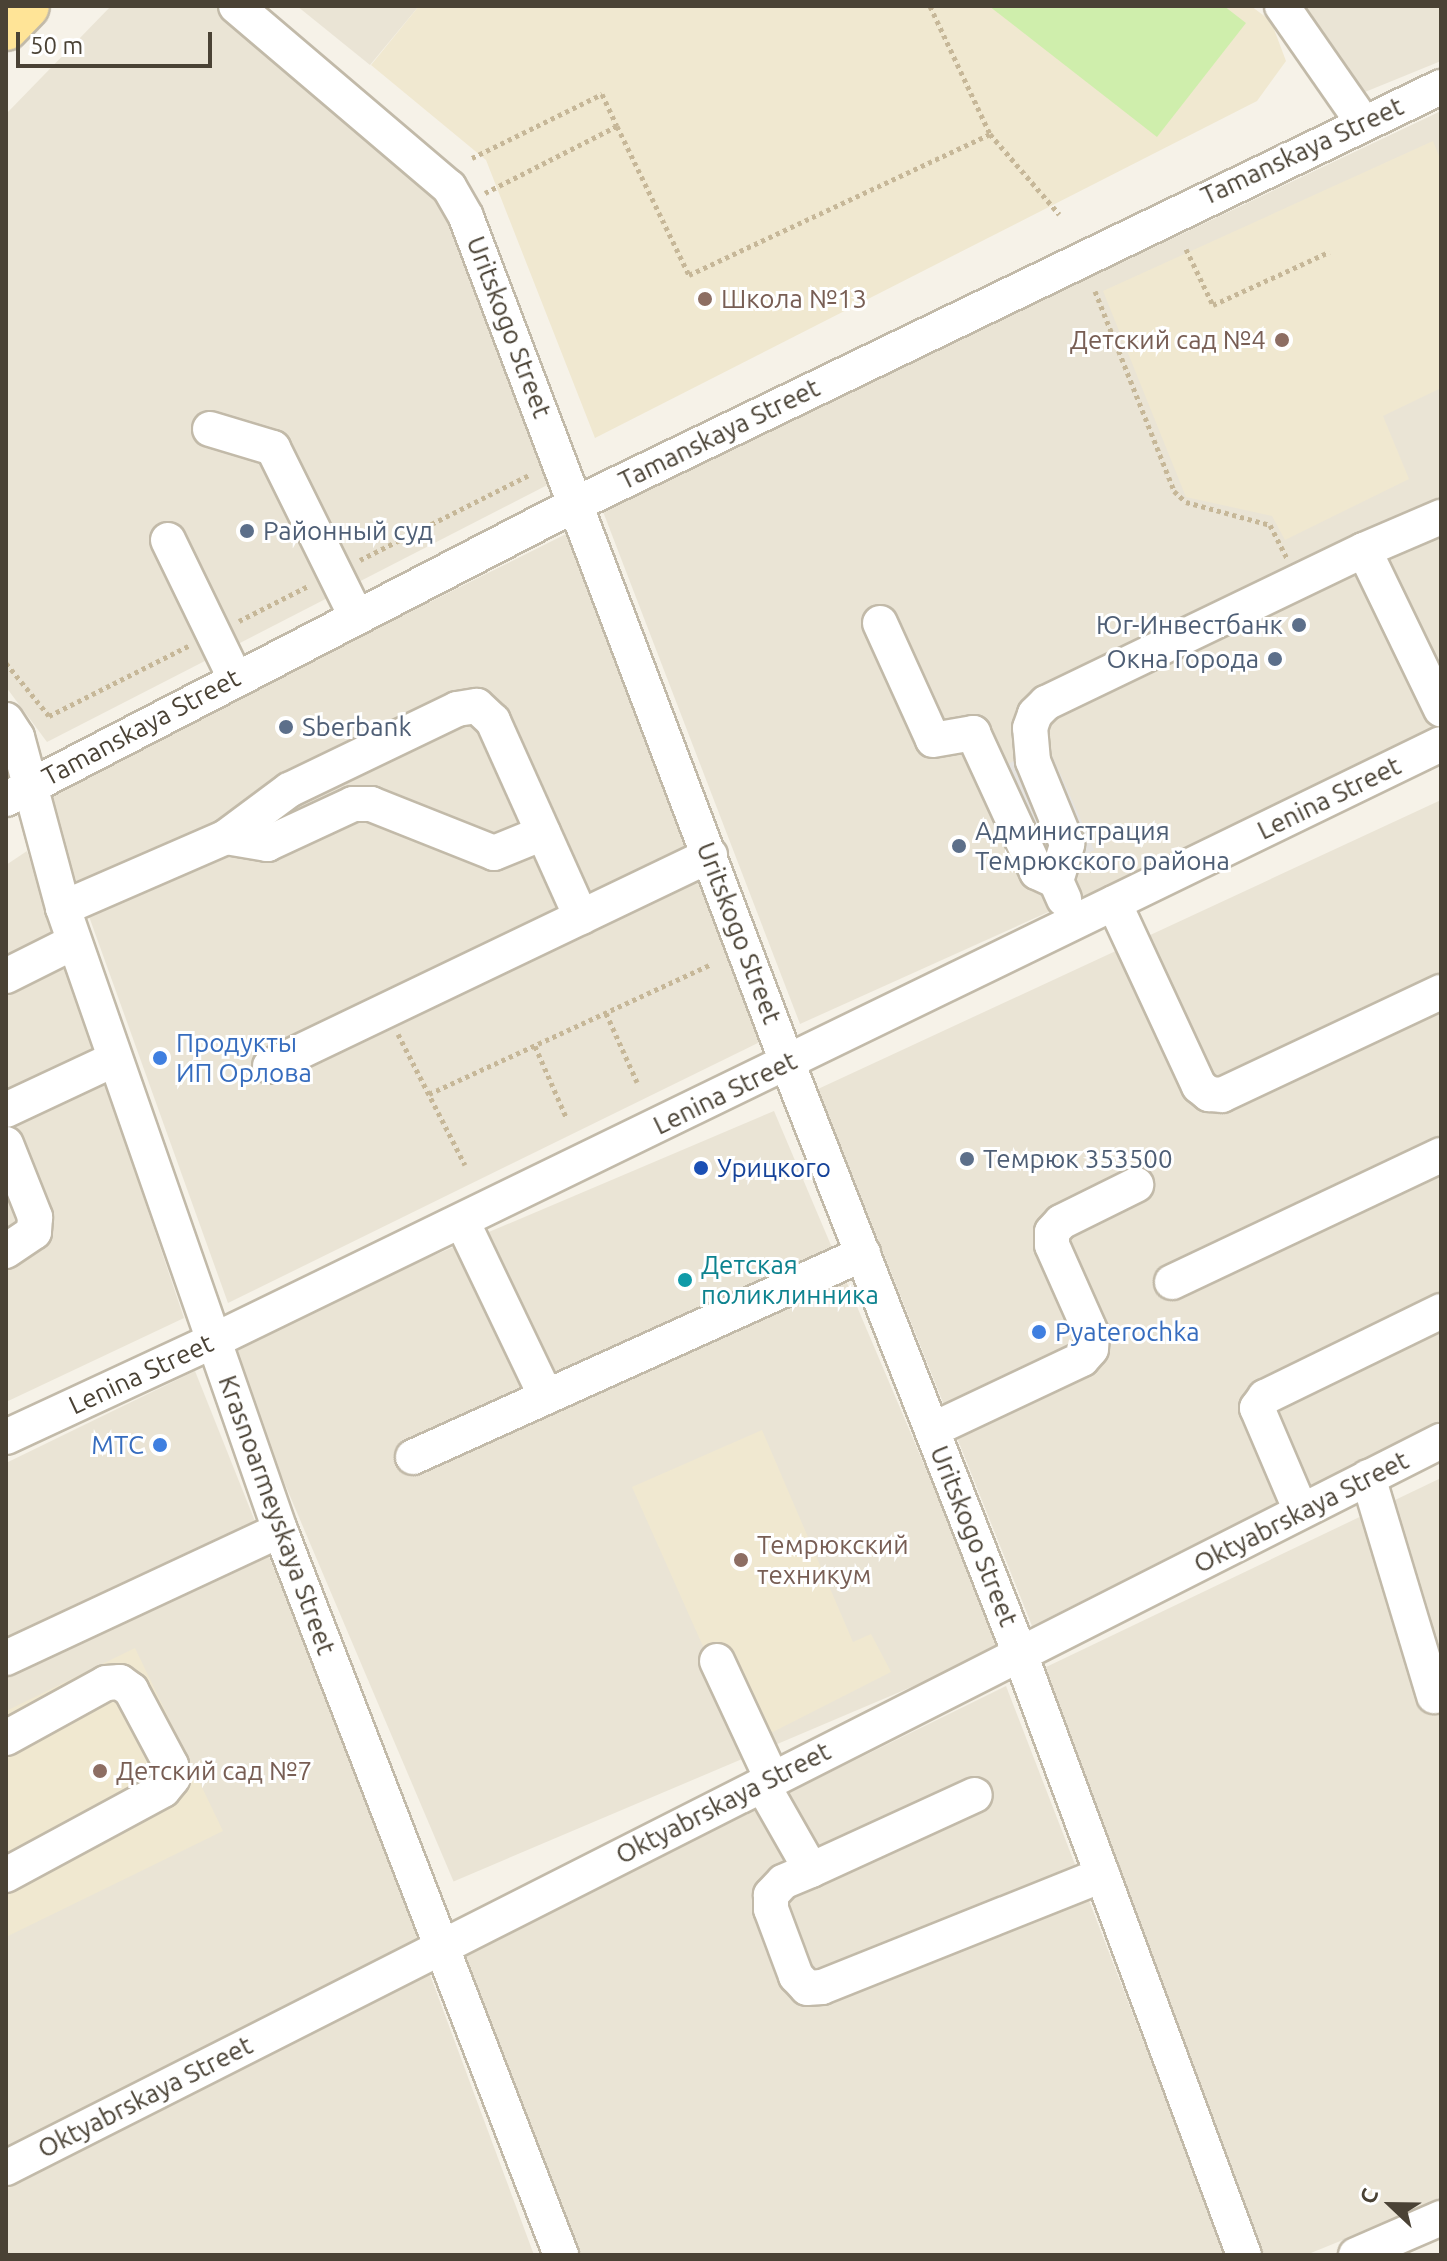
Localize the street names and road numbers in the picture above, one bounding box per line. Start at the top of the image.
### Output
street label: Tamanskaya Street [1196,90,1408,212]
street label: Uritskogo Street [460,232,558,422]
street label: Tamanskaya Street [613,372,825,496]
street label: Tamanskaya Street [37,662,245,792]
street label: Lenina Street [1252,750,1406,846]
street label: Uritskogo Street [690,838,788,1028]
street label: Lenina Street [648,1045,802,1141]
street label: Lenina Street [64,1327,218,1421]
street label: Krasnoarmeyskaya Street [212,1371,342,1659]
street label: Uritskogo Street [924,1441,1024,1631]
street label: Oktyabrskaya Street [1189,1444,1413,1580]
street label: Oktyabrskaya Street [611,1735,835,1871]
street label: Oktyabrskaya Street [33,2029,257,2165]

